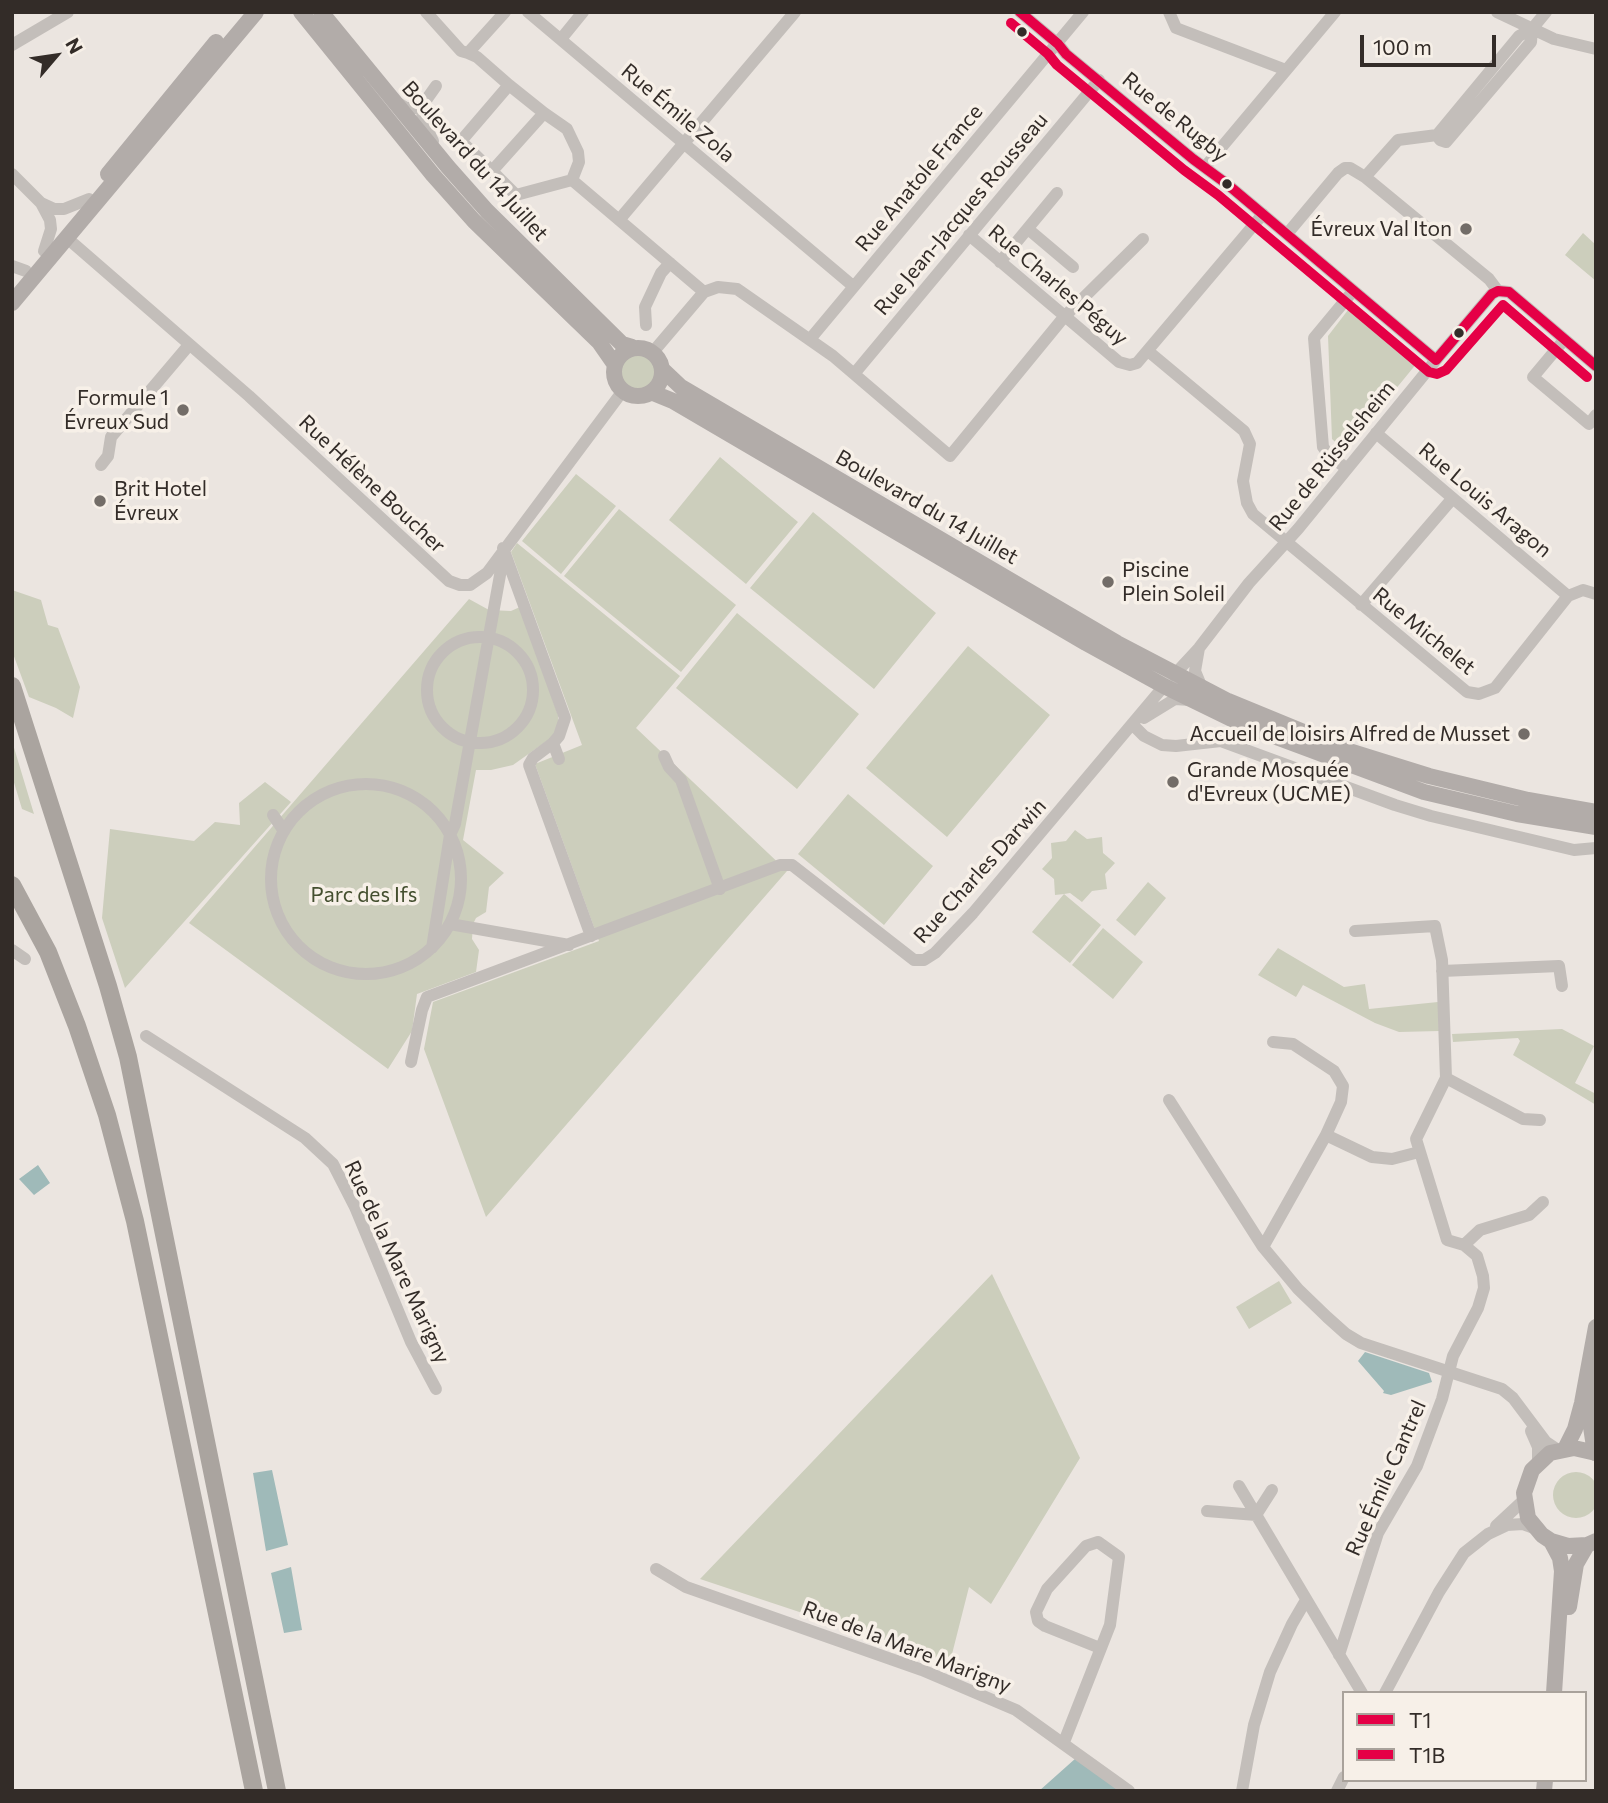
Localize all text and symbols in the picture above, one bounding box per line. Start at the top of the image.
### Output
north arrow [21,21,91,91]
scale bar [1363,21,1500,65]
unlabelled marker [1015,25,1029,39]
text: N [61,34,88,57]
text: 100 m [1373,34,1432,59]
street label: Rue Émile Zola [616,58,740,168]
street label: Rue de Rugby [1117,67,1233,167]
street label: Boulevard du 14 Juillet [397,76,553,246]
street label: Rue Anatole France [850,99,988,257]
street label: Rue Jean-Jacques Rousseau [869,108,1053,320]
unlabelled marker [1220,177,1234,191]
place label: Évreux Val Iton [1311,216,1452,242]
street label: Rue Charles Péguy [983,219,1133,351]
marker: Évreux Val Iton [1458,221,1474,237]
unlabelled marker [1452,326,1466,340]
street label: Rue de Rüsselsheim [1264,376,1400,536]
place label: Formule 1 Évreux Sud [64,385,169,435]
marker: Formule 1 Évreux Sud [175,402,191,418]
street label: Rue Hélène Boucher [294,410,450,558]
street label: Rue Louis Aragon [1414,437,1556,563]
street label: Boulevard du 14 Juillet [831,444,1023,570]
place label: Brit Hotel Évreux [114,476,207,526]
marker: Brit Hotel Évreux [92,493,108,509]
place label: Piscine Plein Soleil [1122,557,1225,607]
marker: Piscine Plein Soleil [1100,574,1116,590]
street label: Rue Michelet [1368,582,1480,680]
place label: Accueil de loisirs Alfred de Musset [1190,721,1510,747]
marker: Accueil de loisirs Alfred de Musset [1516,726,1532,742]
place label: Grande Mosquée d'Evreux (UCME) [1187,757,1351,807]
marker: Grande Mosquée d'Evreux (UCME) [1165,774,1181,790]
street label: Rue Charles Darwin [909,794,1051,948]
park label: Parc des Ifs [311,882,417,908]
street label: Rue de la Mare Marigny [339,1156,455,1368]
street label: Rue Émile Cantrel [1340,1396,1432,1560]
street label: Rue de la Mare Marigny [799,1596,1015,1698]
legend [1342,1691,1587,1782]
text: T1 [1409,1707,1431,1732]
text: T1B [1409,1742,1445,1767]

